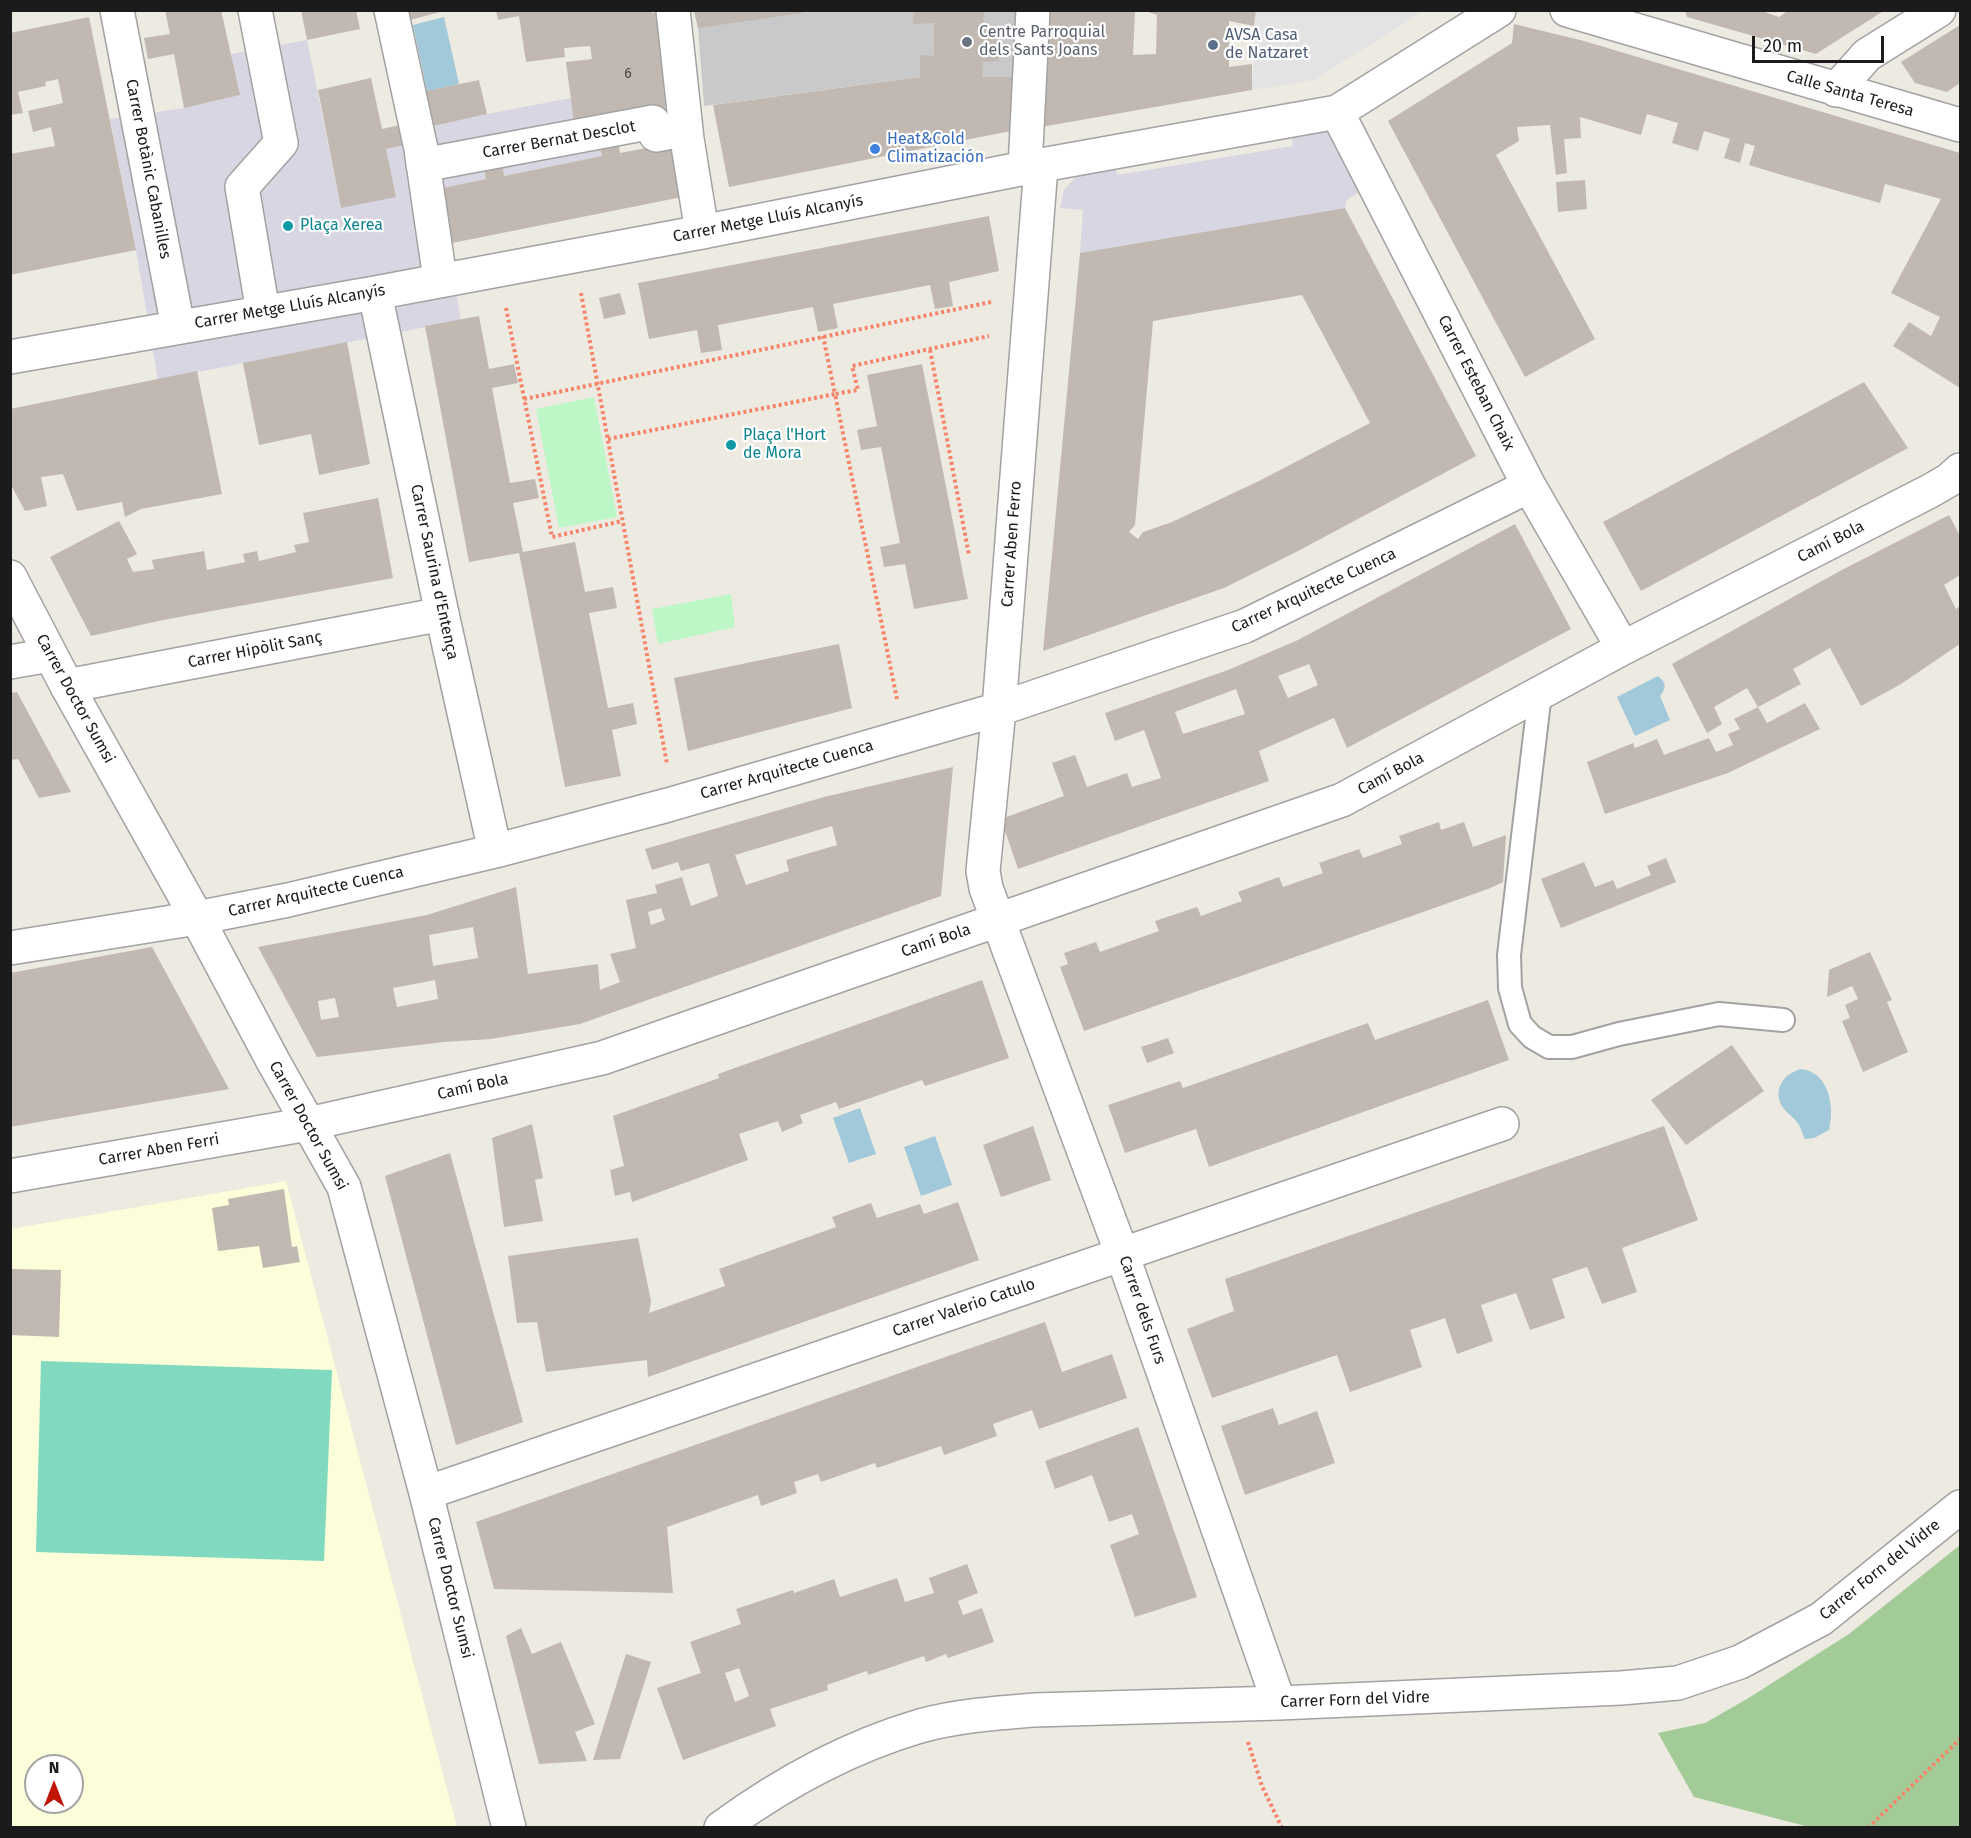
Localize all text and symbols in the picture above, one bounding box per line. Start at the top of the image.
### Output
place label: Centre Parroquial dels Sants Joans [979,23,1105,61]
scale bar [1755,24,1887,62]
place label: AVSA Casa de Natzaret [1225,26,1309,64]
marker: Centre Parroquial dels Sants Joans [960,35,974,49]
text: 20 m [1763,35,1802,57]
marker: AVSA Casa de Natzaret [1206,38,1220,52]
house number: 6 [624,66,632,82]
street label: Calle Santa Teresa [1784,67,1916,121]
street label: Carrer Botànic Cabanilles [121,78,175,260]
street label: Carrer Bernat Desclot [481,117,637,163]
place label: Heat&Cold Climatización [887,130,984,168]
marker: Heat&Cold Climatización [868,142,882,156]
street label: Carrer Metge Lluís Alcanyís [671,191,865,247]
place label: Plaça Xerea [300,216,383,236]
marker: Plaça Xerea [281,219,295,233]
street label: Carrer Metge Lluís Alcanyís [193,281,387,333]
street label: Carrer Esteban Chaix [1434,312,1518,454]
place label: Plaça l'Hort de Mora [743,426,826,464]
marker: Plaça l'Hort de Mora [724,438,738,452]
street label: Carrer Aben Ferro [998,480,1026,608]
street label: Carrer Saurina d'Entença [406,482,462,662]
street label: Camí Bola [1794,517,1868,567]
street label: Carrer Arquitecte Cuenca [1229,544,1399,638]
street label: Carrer Hipòlit Sanç [186,628,324,672]
street label: Carrer Doctor Sumsi [31,631,119,767]
street label: Carrer Arquitecte Cuenca [698,736,876,804]
street label: Camí Bola [1355,749,1427,799]
street label: Carrer Arquitecte Cuenca [226,862,406,922]
street label: Camí Bola [899,920,973,962]
street label: Carrer Doctor Sumsi [264,1058,352,1194]
street label: Camí Bola [436,1070,510,1104]
street label: Carrer Aben Ferri [97,1130,221,1170]
street label: Carrer dels Furs [1114,1253,1170,1367]
street label: Carrer Valerio Catulo [890,1275,1038,1341]
street label: Carrer Doctor Sumsi [423,1515,477,1661]
street label: Carrer Forn del Vidre [1816,1515,1944,1625]
street label: Carrer Forn del Vidre [1280,1688,1430,1712]
north arrow [24,1754,84,1814]
text: N [49,1758,59,1777]

